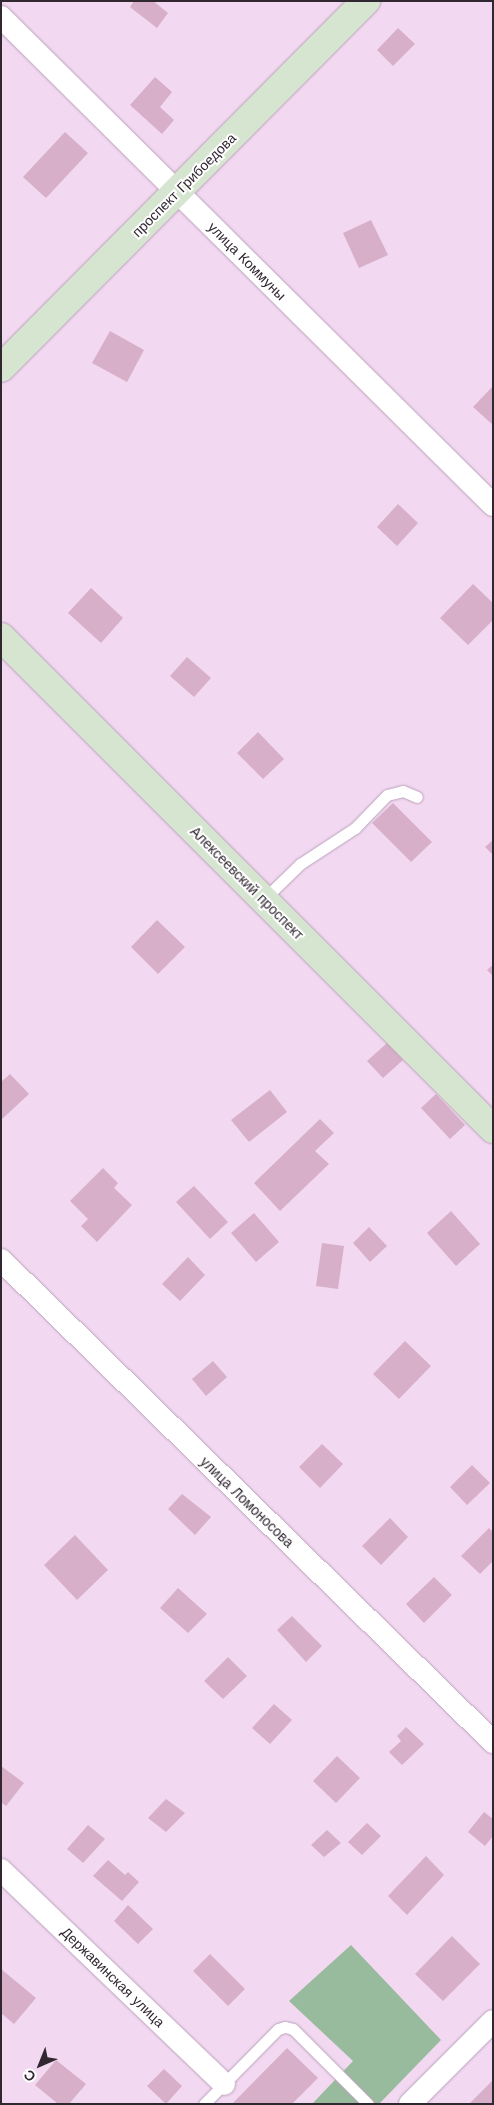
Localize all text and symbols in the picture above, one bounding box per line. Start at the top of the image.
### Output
street label: проспект Грибоедова [129,130,239,240]
street label: улица Коммуны [205,219,289,303]
street label: Алексеевский проспект [187,823,307,943]
street label: улица Ломоносова [197,1453,297,1551]
street label: Державинская улица [58,1923,168,2031]
north arrow [15,2040,65,2090]
text: С [20,2067,39,2085]

